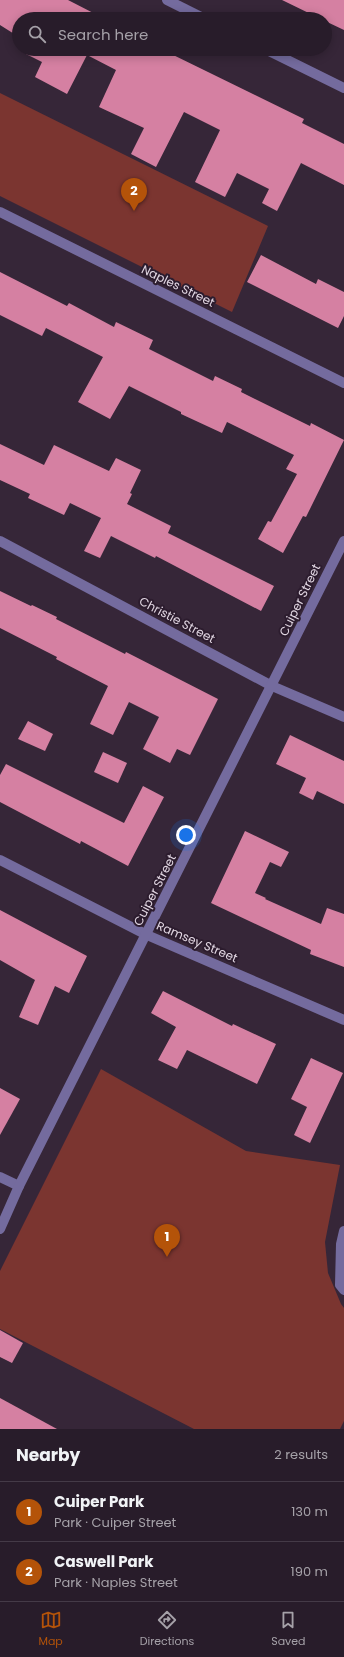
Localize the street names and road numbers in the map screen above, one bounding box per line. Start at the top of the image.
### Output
street label: Naples Street [139,260,218,311]
street label: Cuiper Street [275,561,324,639]
street label: Christie Street [136,592,218,647]
street label: Cuiper Street [129,851,180,928]
street label: Ramsey Street [154,917,240,966]

